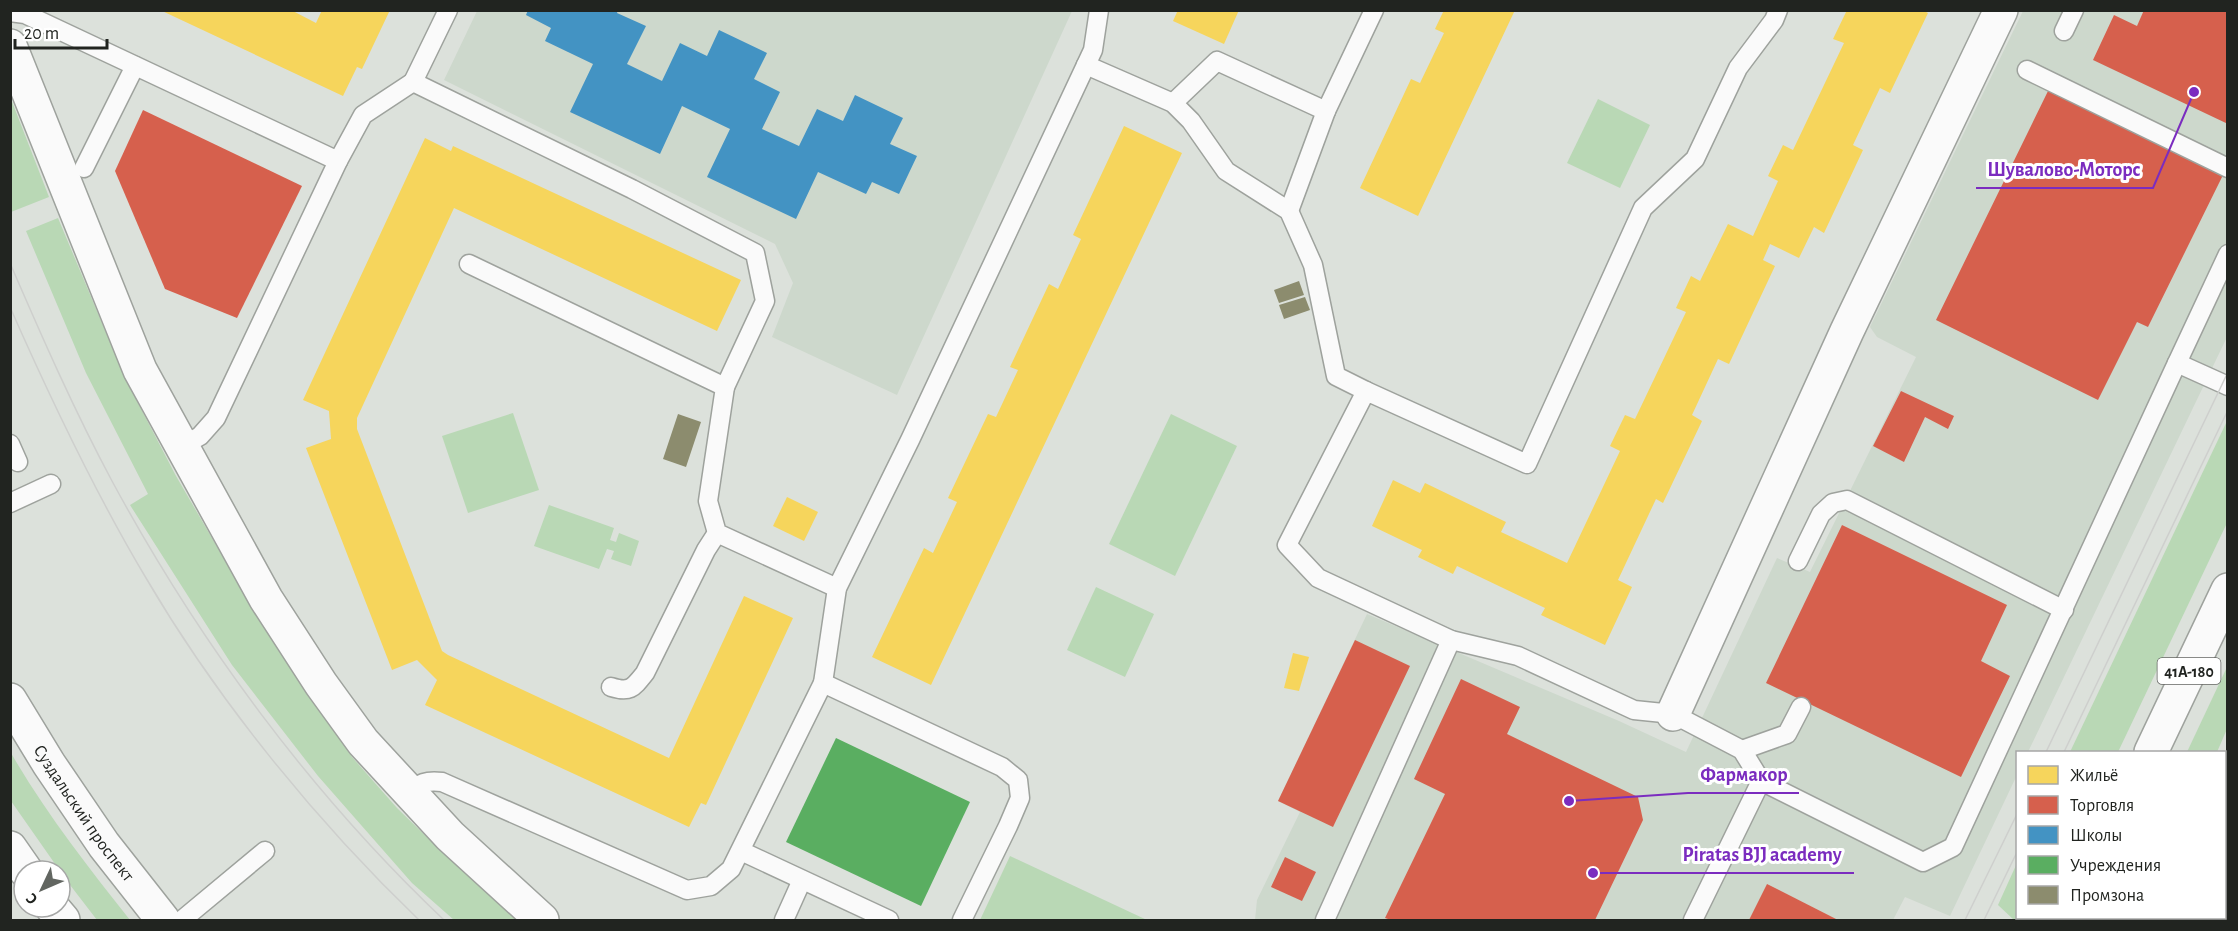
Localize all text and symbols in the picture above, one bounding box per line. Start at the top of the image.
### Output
scale bar [15,12,106,50]
text: 20 m [24,25,59,43]
callout: Шувалово-Моторс [1976,150,2153,188]
text: Шувалово-Моторс [1987,160,2141,180]
road number: 41А-180 [2158,658,2220,684]
street label: Суздальский проспект [30,742,137,886]
legend [2016,751,2226,919]
callout: Фармакор [1688,755,1799,793]
text: Фармакор [1700,765,1788,785]
text: Жильё [2070,767,2118,785]
text: Торговля [2070,797,2134,815]
text: Школы [2070,827,2122,845]
callout: Piratas BJJ academy [1671,835,1854,873]
text: Piratas BJJ academy [1682,845,1842,865]
text: Учреждения [2070,857,2161,875]
north arrow [12,859,72,919]
text: Промзона [2070,887,2144,905]
text: С [23,890,41,907]

